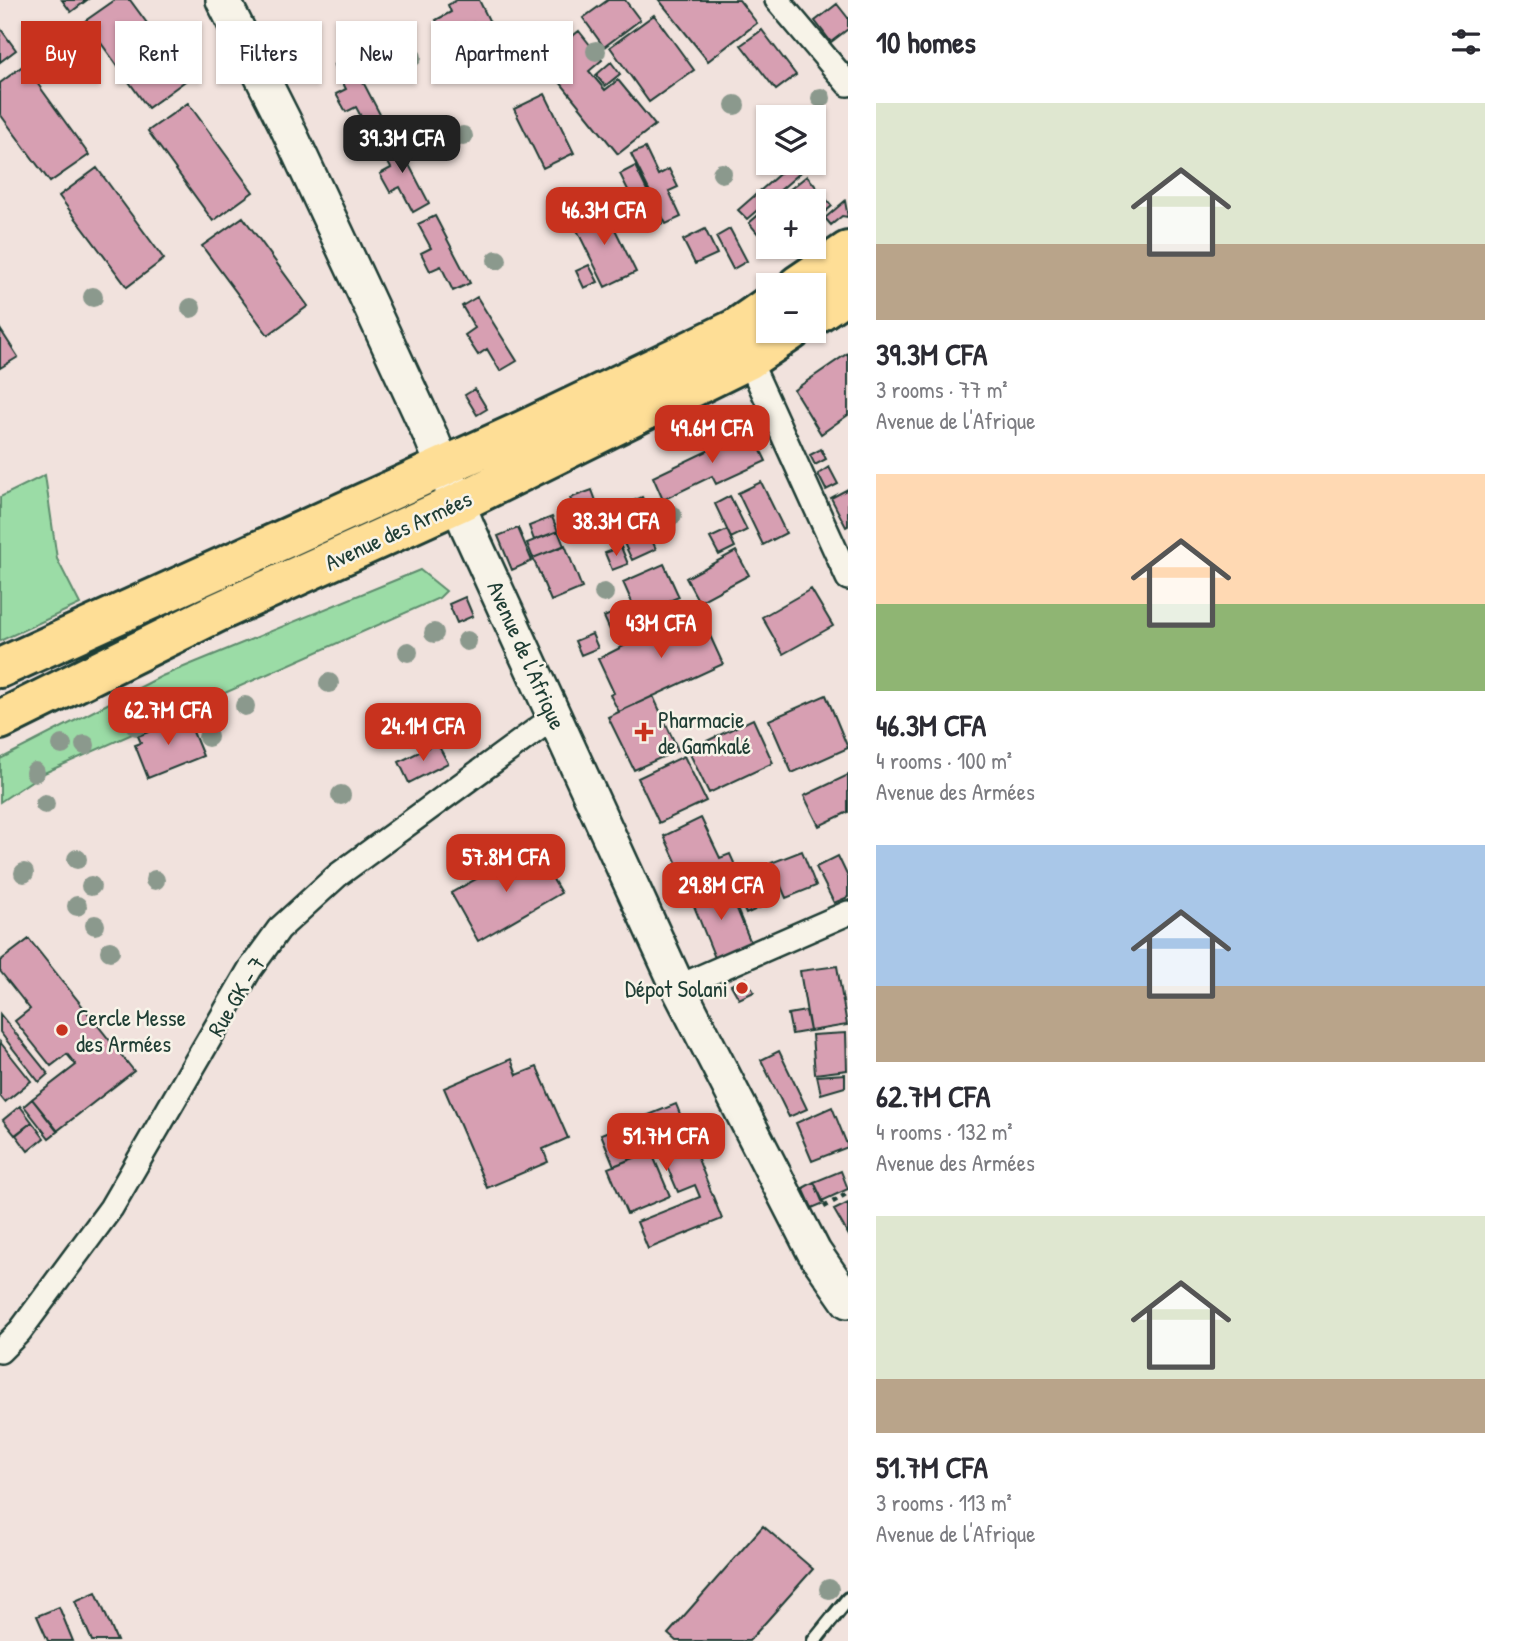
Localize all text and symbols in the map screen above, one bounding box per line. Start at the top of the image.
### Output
chip: Buy [21,21,101,84]
chip: Rent [115,21,202,84]
chip: Filters [216,21,322,84]
chip: New [336,21,417,84]
chip: Apartment [431,21,573,84]
text: 10 homes [876,22,976,62]
icon: filters [1447,23,1485,61]
map controls [756,105,826,343]
button: layers [756,105,826,175]
pin: 39.3M CFA [322,116,482,175]
text: 39.3M CFA [359,122,445,153]
icon: home [1118,149,1244,275]
pin: 46.3M CFA [524,188,684,247]
button: + [756,189,826,259]
text: 46.3M CFA [562,194,646,225]
button: − [756,273,826,343]
text: 39.3M CFA [876,334,987,374]
text: 3 rooms · 77 m² [876,374,1008,405]
text: Avenue de l'Afrique [876,405,1035,436]
pin: 49.6M CFA [632,406,792,465]
text: 49.6M CFA [671,412,753,443]
street label: Avenue des Armées [319,482,477,578]
pin: 38.3M CFA [536,498,696,558]
text: 38.3M CFA [573,505,659,536]
icon: home [1118,520,1244,646]
street label: Avenue de l'Afrique [480,576,574,734]
pin: 43M CFA [596,600,726,660]
text: 43M CFA [626,607,696,638]
pin: 62.7M CFA [88,688,248,747]
text: 62.7M CFA [124,694,212,725]
pin: 24.1M CFA [343,704,503,763]
place label: Pharmacie de Gamkalé [658,704,751,761]
text: 46.3M CFA [876,705,986,745]
text: 24.1M CFA [381,710,465,741]
marker: Pharmacie de Gamkalé [636,724,652,740]
text: 4 rooms · 100 m² [876,745,1012,776]
text: Avenue des Armées [876,776,1035,807]
pin: 57.8M CFA [426,834,586,894]
text: 57.8M CFA [462,841,550,872]
pin: 29.8M CFA [641,862,801,922]
text: 29.8M CFA [678,869,764,900]
icon: home [1118,891,1244,1017]
street label: Rue GK - 7 [200,950,272,1042]
place label: Dépot Solani [625,973,728,1004]
marker: Dépot Solani [734,980,750,996]
place label: Cercle Messe des Armées [76,1002,186,1059]
marker: Cercle Messe des Armées [54,1022,70,1038]
text: 62.7M CFA [876,1076,990,1116]
pin: 51.7M CFA [586,1114,746,1173]
text: 4 rooms · 132 m² [876,1116,1013,1147]
text: 51.7M CFA [623,1120,709,1151]
text: Avenue des Armées [876,1147,1035,1178]
icon: home [1118,1262,1244,1388]
text: 51.7M CFA [876,1447,988,1487]
text: 3 rooms · 113 m² [876,1487,1012,1518]
text: Avenue de l'Afrique [876,1518,1035,1549]

